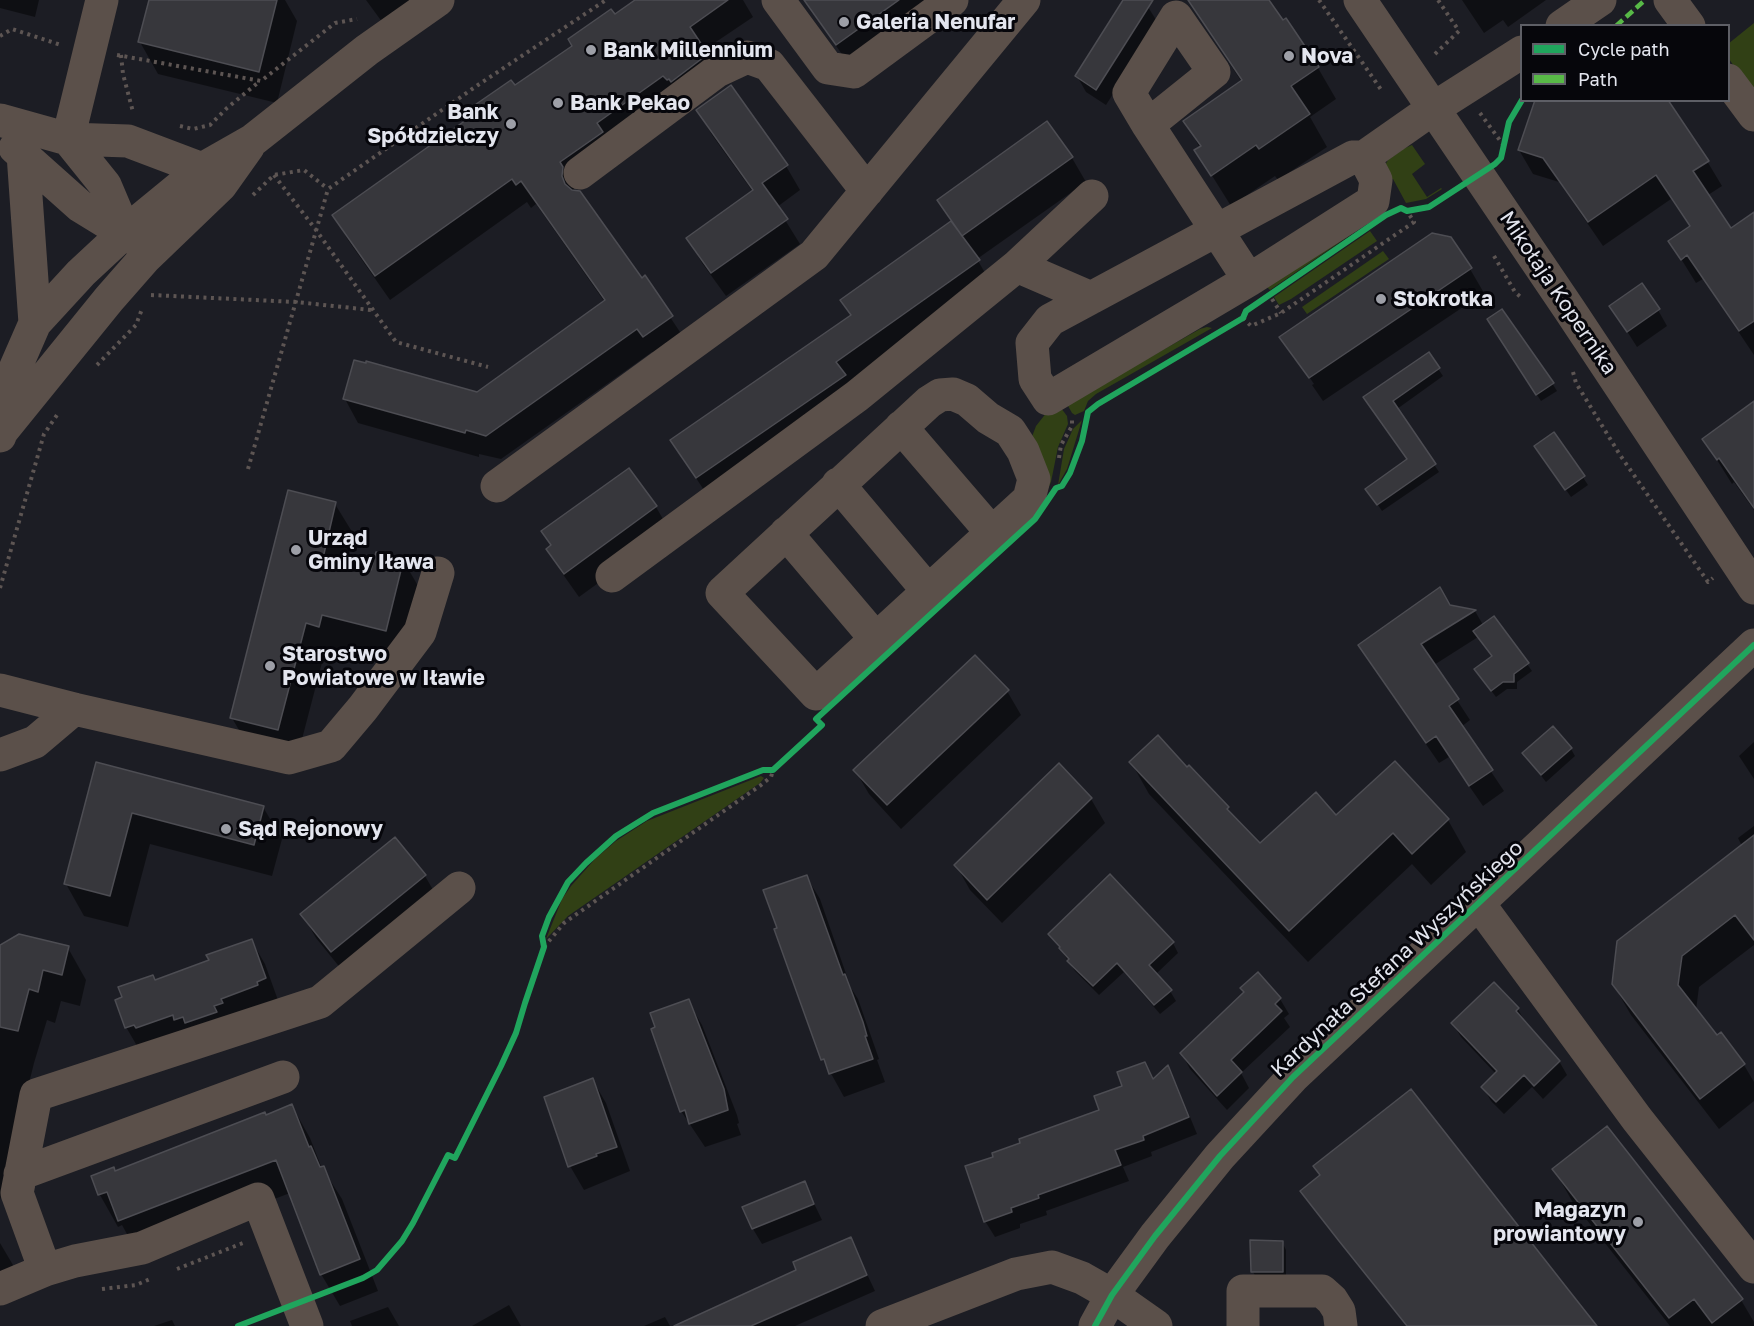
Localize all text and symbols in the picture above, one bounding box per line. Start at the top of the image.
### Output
place label: Galeria Nenufar [856,9,1015,35]
marker: Galeria Nenufar [837,15,851,29]
legend [1520,24,1730,102]
place label: Bank Millennium [603,37,773,63]
text: Cycle path [1578,38,1670,60]
marker: Bank Millennium [584,43,598,57]
place label: Nova [1301,43,1353,69]
marker: Nova [1282,49,1296,63]
text: Path [1578,68,1618,90]
place label: Bank Pekao [570,90,690,116]
marker: Bank Pekao [551,96,565,110]
place label: Bank Spółdzielczy [367,99,499,149]
marker: Bank Spółdzielczy [504,117,518,131]
street label: Mikołaja Kopernika [1494,206,1622,380]
place label: Stokrotka [1393,286,1493,312]
marker: Stokrotka [1374,292,1388,306]
place label: Urząd Gminy Iława [308,525,434,575]
marker: Urząd Gminy Iława [289,543,303,557]
place label: Starostwo Powiatowe w Iławie [282,641,485,691]
marker: Starostwo Powiatowe w Iławie [263,659,277,673]
place label: Sąd Rejonowy [238,816,383,842]
marker: Sąd Rejonowy [219,822,233,836]
street label: Kardynała Stefana Wyszyńskiego [1266,835,1528,1083]
place label: Magazyn prowiantowy [1493,1197,1626,1247]
marker: Magazyn prowiantowy [1631,1215,1645,1229]

